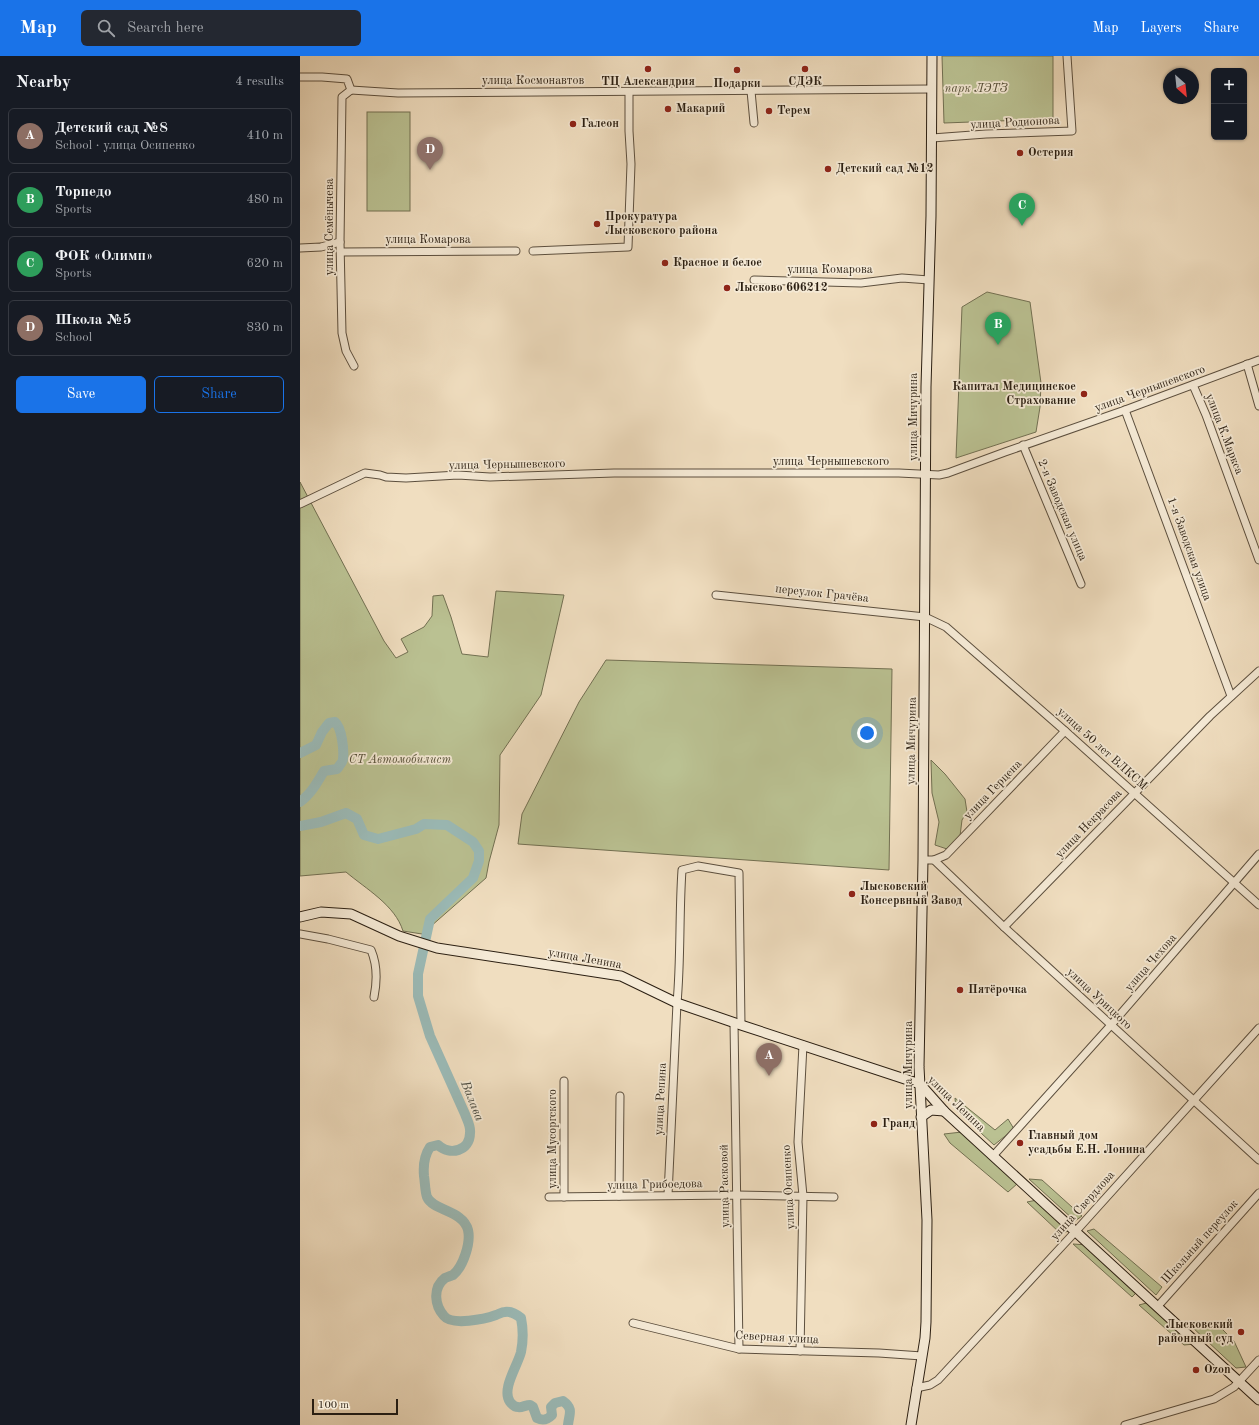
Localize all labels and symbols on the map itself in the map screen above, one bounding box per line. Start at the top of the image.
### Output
marker: ТЦ Александрия [643,64,653,74]
marker: СДЭК [800,64,810,74]
marker: Подарки [732,65,742,75]
north arrow [1163,68,1199,104]
street label: улица Космонавтов [482,75,584,87]
place label: ТЦ Александрия [601,76,695,88]
place label: СДЭК [788,76,822,88]
place label: Подарки [713,78,761,90]
park label: парк ЛЭТЗ [945,82,1008,95]
place label: Макарий [676,103,726,115]
marker: Макарий [663,104,673,114]
place label: Терем [777,105,811,117]
marker: Терем [764,106,774,116]
street label: улица Родионова [970,115,1060,131]
place label: Галеон [581,118,619,130]
marker: Галеон [568,119,578,129]
pin: D [417,137,443,170]
place label: Остерия [1028,147,1073,159]
marker: Остерия [1015,148,1025,158]
place label: Детский сад №12 [836,163,933,175]
marker: Детский сад №12 [823,164,833,174]
street label: улица Семёнычева [324,178,336,276]
pin: C [1009,193,1035,226]
place label: Прокуратура Лысковского района [605,211,718,237]
marker: Прокуратура Лысковского района [592,219,602,229]
street label: улица Комарова [385,234,471,246]
place label: Красное и белое [673,257,762,269]
marker: Красное и белое [660,258,670,268]
street label: улица Комарова [787,264,873,276]
place label: Лысково 606212 [735,282,828,294]
marker: Лысково 606212 [722,283,732,293]
pin: B [985,312,1011,345]
street label: улица Чернышевского [1093,363,1207,415]
street label: улица Мичурина [908,373,920,461]
place label: Капитал Медицинское Страхование [952,381,1076,407]
marker: Капитал Медицинское Страхование [1079,389,1089,399]
street label: улица К.Маркса [1203,392,1245,476]
street label: улица Чернышевского [773,456,889,468]
street label: 2-я Заводская улица [1035,457,1089,563]
street label: улица Чернышевского [449,458,565,472]
street label: 1-я Заводская улица [1165,496,1213,602]
street label: переулок Грачёва [775,583,869,605]
street label: улица Мичурина [905,697,919,785]
street label: улица 50 лет ВЛКСМ [1055,705,1150,792]
your location [857,723,877,743]
park label: СТ Автомобилист [349,753,452,766]
street label: улица Герцена [962,758,1024,822]
street label: улица Некрасова [1053,787,1125,861]
place label: Лысковский Консервный Завод [860,881,962,907]
marker: Лысковский Консервный Завод [847,889,857,899]
street label: улица Чехова [1123,932,1179,994]
street label: улица Ленина [547,947,623,971]
street label: улица Урицкого [1064,966,1134,1032]
place label: Пятёрочка [968,984,1027,996]
marker: Пятёрочка [955,985,965,995]
street label: улица Мичурина [903,1021,915,1109]
pin: A [756,1043,782,1076]
street label: улица Репина [653,1062,669,1136]
street label: улица Ленина [925,1074,987,1134]
water label: Валава [458,1078,486,1123]
street label: улица Мусоргского [547,1089,559,1189]
place label: Гранд [882,1118,915,1130]
marker: Гранд [869,1119,879,1129]
place label: Главный дом усадьбы Е.Н. Лонина [1028,1130,1145,1156]
marker: Главный дом усадьбы Е.Н. Лонина [1015,1138,1025,1148]
street label: улица Расковой [718,1144,732,1228]
street label: улица Осипенко [781,1144,797,1230]
street label: улица Свердлова [1049,1169,1117,1243]
street label: улица Грибоедова [607,1178,703,1192]
street label: Школьный переулок [1159,1198,1241,1286]
place label: Лысковский районный суд [1158,1319,1233,1345]
marker: Лысковский районный суд [1236,1327,1246,1337]
street label: Северная улица [735,1330,819,1346]
place label: Ozon [1204,1364,1231,1376]
marker: Ozon [1191,1365,1201,1375]
scale bar [312,1397,398,1416]

